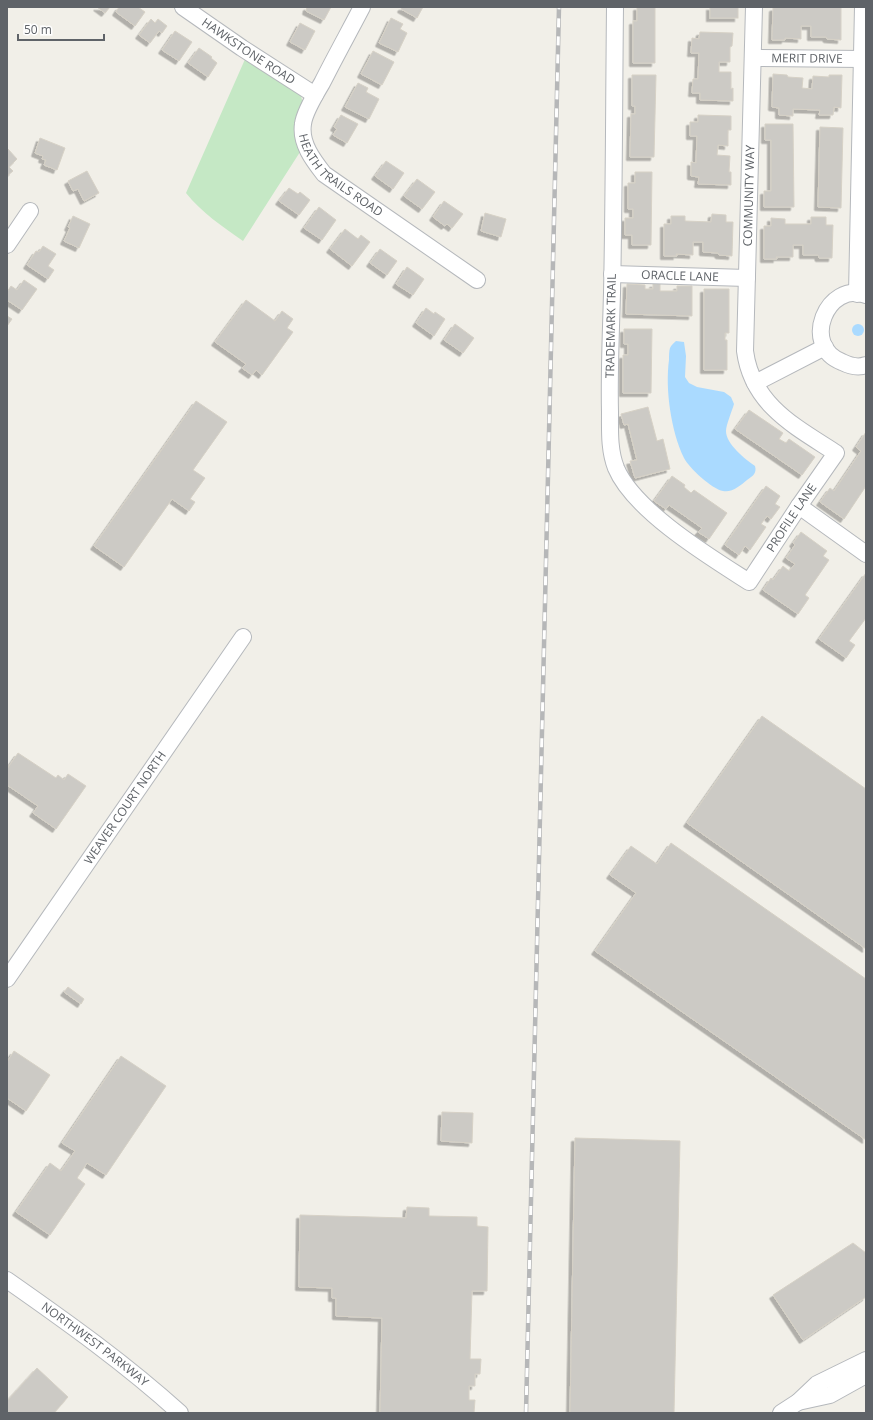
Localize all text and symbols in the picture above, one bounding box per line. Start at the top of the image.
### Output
street label: HAWKSTONE ROAD [198,13,299,88]
scale bar [18,16,104,42]
text: 50 m [24,21,52,38]
street label: MERIT DRIVE [771,49,843,67]
street label: HEATH TRAILS ROAD [295,132,386,220]
street label: COMMUNITY WAY [739,144,758,247]
street label: ORACLE LANE [641,266,719,285]
street label: TRADEMARK TRAIL [601,274,620,378]
street label: PROFILE LANE [762,480,820,555]
street label: WEAVER COURT NORTH [80,748,170,867]
street label: NORTHWEST PARKWAY [38,1298,153,1390]

